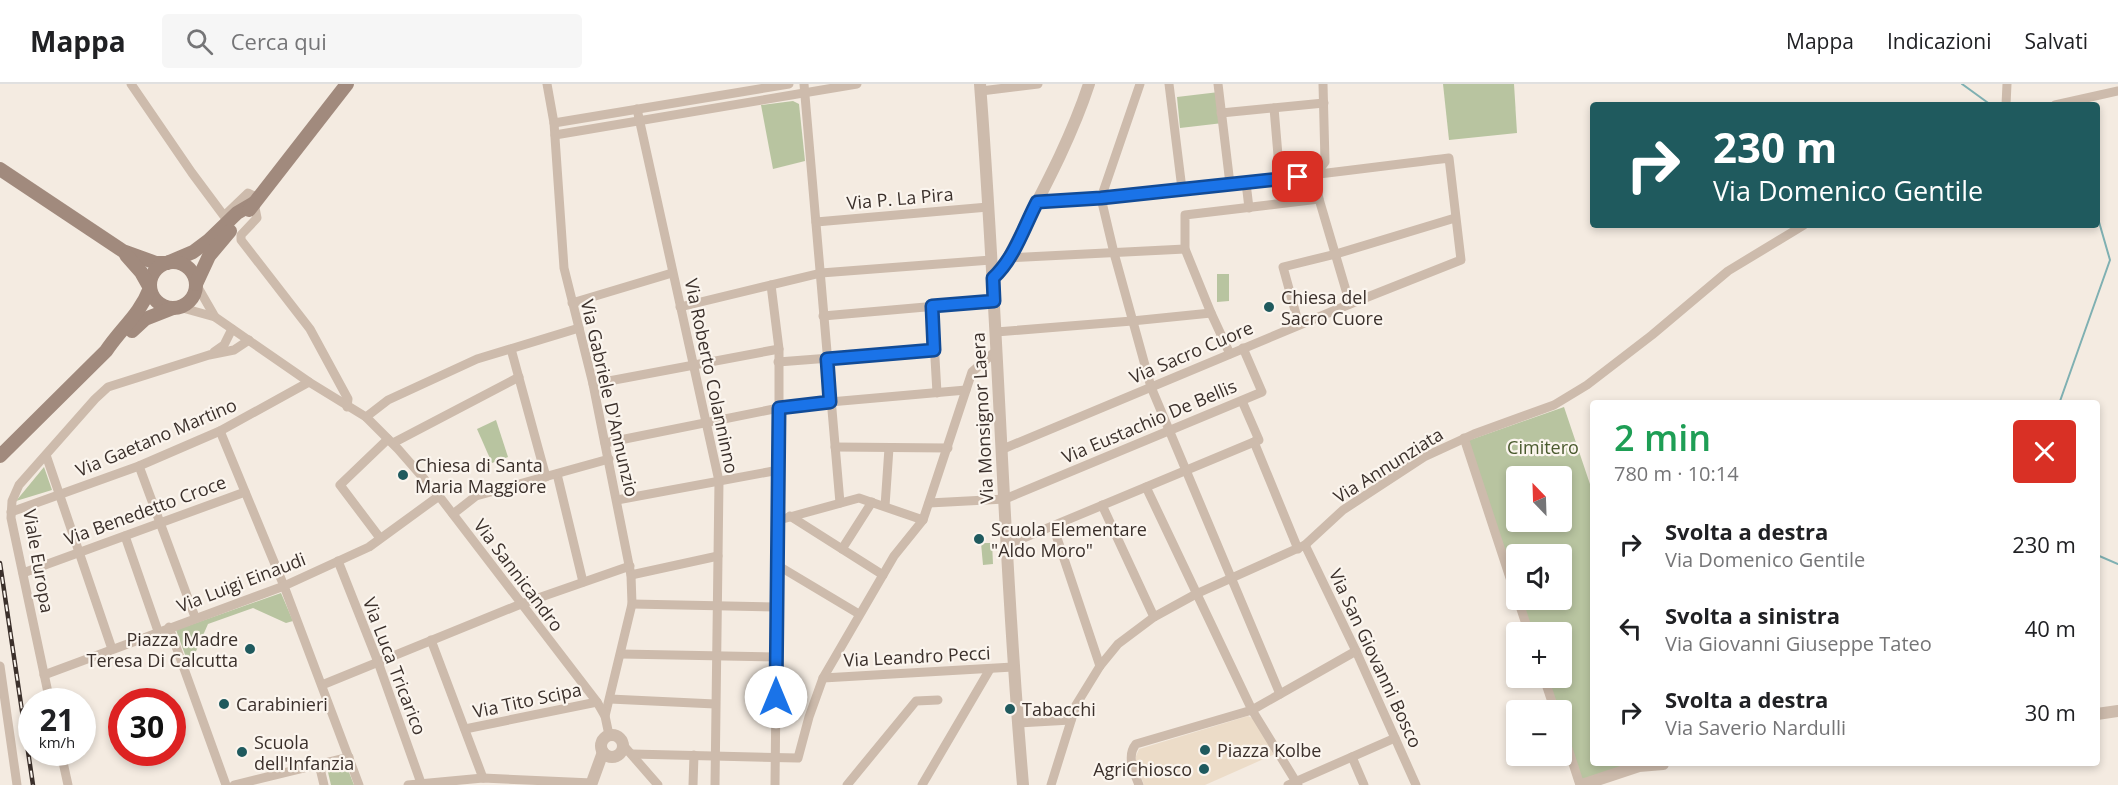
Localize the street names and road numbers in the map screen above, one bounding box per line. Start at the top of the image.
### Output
street label: Via P. La Pira [846,181,954,215]
street label: Via Roberto Colanninno [680,276,744,476]
street label: Via Gabriele D'Annunzio [576,297,644,499]
street label: Via Sacro Cuore [1126,315,1256,389]
street label: Via Monsignor Laera [966,332,998,504]
street label: Via Eustachio De Bellis [1058,373,1240,469]
street label: Via Gaetano Martino [72,392,240,482]
street label: Via Annunziata [1329,422,1447,508]
street label: Via Benedetto Croce [61,470,229,550]
street label: Viale Europa [18,507,60,615]
street label: Via Sannicandro [469,514,569,636]
street label: Via Luigi Einaudi [173,546,309,618]
street label: Via San Giovanni Bosco [1324,565,1428,751]
street label: Via Luca Tricarico [358,594,432,738]
street label: Via Leandro Pecci [843,640,991,672]
street label: Via Tito Scipa [471,677,583,723]

